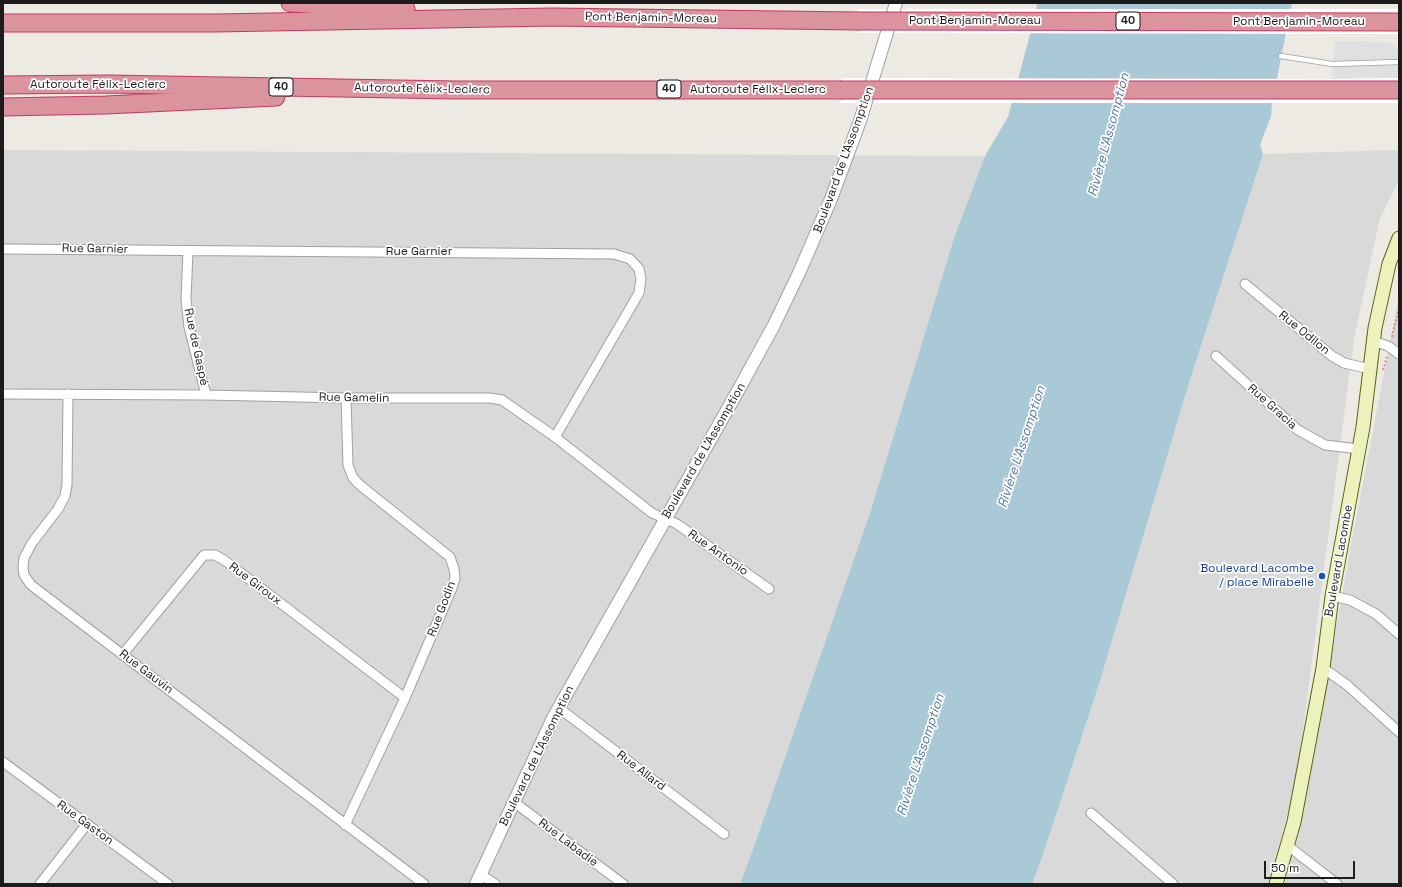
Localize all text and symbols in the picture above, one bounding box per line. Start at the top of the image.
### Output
street label: Pont Benjamin-Moreau [585,10,717,26]
road number: 40 [1116,12,1140,30]
street label: Pont Benjamin-Moreau [909,14,1041,28]
street label: Pont Benjamin-Moreau [1233,15,1365,29]
water label: Rivière L'Assomption [1085,72,1133,198]
street label: Autoroute Félix-Leclerc [30,78,166,92]
road number: 40 [269,78,293,96]
road number: 40 [657,80,681,98]
street label: Autoroute Félix-Leclerc [354,81,490,97]
street label: Autoroute Félix-Leclerc [690,83,826,97]
street label: Boulevard de L'Assomption [811,85,877,235]
street label: Rue Garnier [62,241,128,257]
street label: Rue Garnier [386,245,452,259]
street label: Rue de Gaspé [181,307,211,387]
street label: Rue Odilon [1276,308,1332,358]
street label: Boulevard de L'Assomption [659,380,749,522]
street label: Rue Gracia [1244,381,1300,433]
water label: Rivière L'Assomption [995,384,1049,510]
street label: Rue Gamelin [319,390,389,406]
street label: Boulevard Lacombe [1322,504,1356,618]
street label: Rue Antonio [685,527,751,579]
street label: Rue Giroux [226,560,284,608]
place label: Boulevard Lacombe / place Mirabelle [1200,562,1314,590]
marker: Boulevard Lacombe / place Mirabelle [1317,571,1327,581]
street label: Rue Godin [425,579,459,639]
street label: Rue Gauvin [116,647,176,697]
street label: Boulevard de L'Assomption [497,683,577,829]
water label: Rivière L'Assomption [894,692,948,818]
street label: Rue Allard [614,748,668,794]
street label: Rue Gaston [54,798,116,848]
street label: Rue Labadie [535,816,601,870]
scale bar [1266,853,1357,879]
text: 50 m [1271,860,1299,876]

